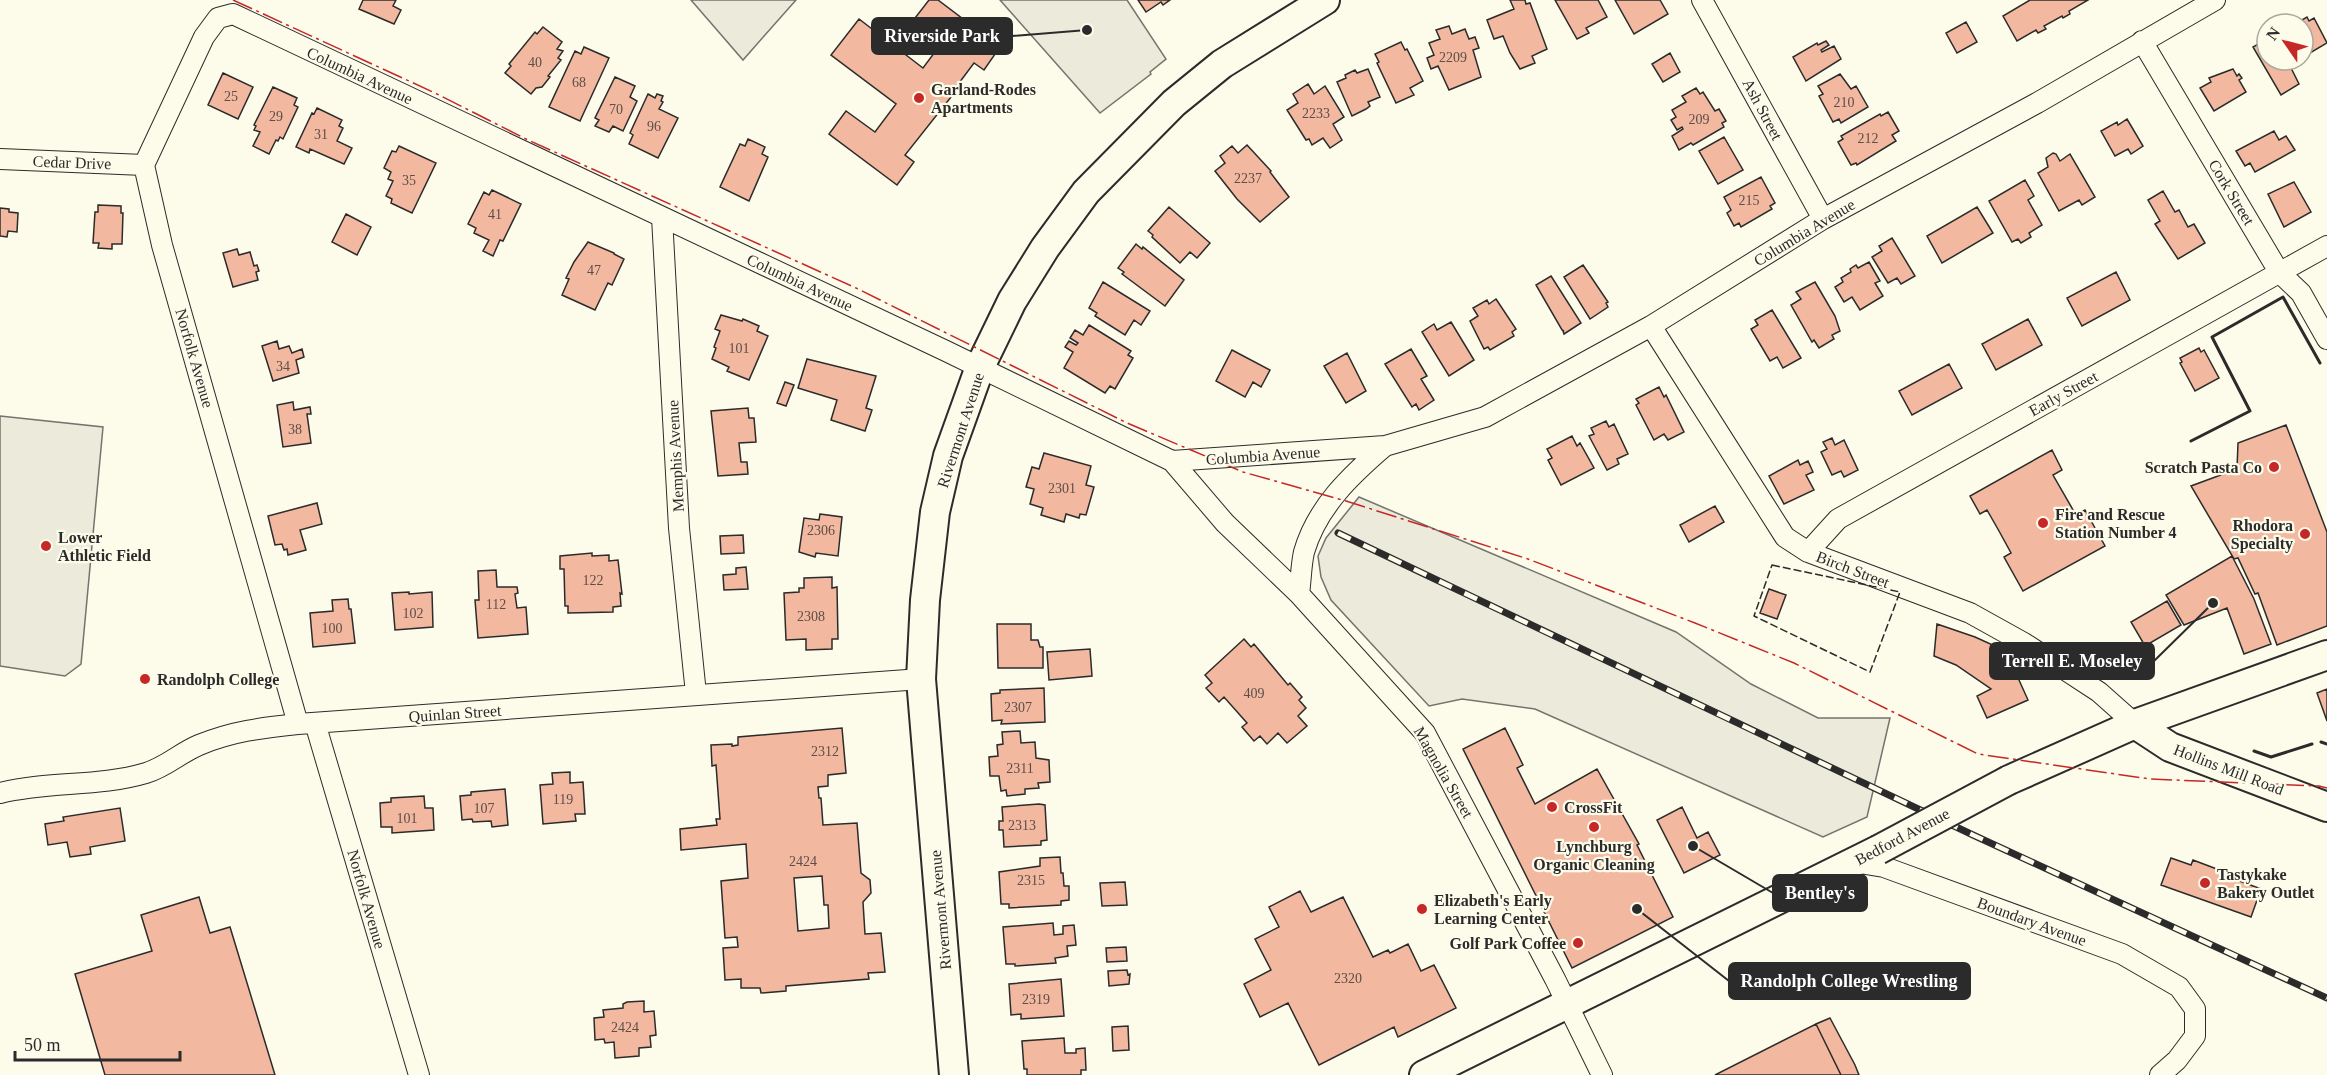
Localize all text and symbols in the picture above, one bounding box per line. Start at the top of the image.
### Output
north arrow [2255,12,2315,72]
callout: Riverside Park [872,18,1012,54]
text: N [2263,24,2284,43]
text: Riverside Park [884,26,1000,46]
street label: Columbia Avenue [304,43,415,107]
house number: 2209 [1439,50,1467,65]
house number: 40 [528,55,542,70]
house number: 68 [572,75,586,90]
street label: Ash Street [1739,76,1786,143]
place label: Garland-Rodes Apartments [931,81,1036,117]
house number: 25 [224,89,238,104]
marker: Garland-Rodes Apartments [912,91,926,105]
house number: 210 [1834,95,1855,110]
house number: 70 [609,102,623,117]
house number: 2233 [1302,106,1330,121]
house number: 29 [269,109,283,124]
house number: 209 [1689,112,1710,127]
house number: 96 [647,119,661,134]
house number: 31 [314,127,328,142]
house number: 212 [1858,131,1879,146]
street label: Cedar Drive [32,153,112,172]
street label: Cork Street [2205,156,2258,229]
house number: 2237 [1234,171,1262,186]
house number: 35 [402,173,416,188]
house number: 215 [1739,193,1760,208]
street label: Columbia Avenue [1751,196,1858,269]
house number: 41 [488,207,502,222]
street label: Columbia Avenue [744,250,855,314]
house number: 47 [587,263,601,278]
street label: Norfolk Avenue [172,307,217,410]
house number: 101 [729,341,750,356]
house number: 34 [276,359,290,374]
street label: Early Street [2026,367,2102,420]
street label: Rivermont Avenue [934,370,987,490]
street label: Memphis Avenue [664,399,688,512]
house number: 38 [288,422,302,437]
street label: Columbia Avenue [1205,443,1321,468]
place label: Scratch Pasta Co [2145,459,2262,476]
marker: Scratch Pasta Co [2267,460,2281,474]
house number: 2301 [1048,481,1076,496]
place label: Fire and Rescue Station Number 4 [2055,506,2177,541]
marker: Fire and Rescue Station Number 4 [2036,516,2050,530]
place label: Rhodora Specialty [2231,517,2293,553]
house number: 2306 [807,523,835,538]
marker: Rhodora Specialty [2298,527,2312,541]
place label: Lower Athletic Field [58,529,151,564]
marker: Lower Athletic Field [39,539,53,553]
street label: Birch Street [1814,548,1892,591]
house number: 122 [583,573,604,588]
house number: 112 [486,597,506,612]
house number: 102 [403,606,424,621]
house number: 2308 [797,609,825,624]
house number: 100 [322,621,343,636]
callout: Terrell E. Moseley [1990,643,2154,679]
text: Terrell E. Moseley [2002,651,2142,671]
place label: Randolph College [157,671,279,689]
marker: Randolph College [138,672,152,686]
house number: 409 [1244,686,1265,701]
house number: 2307 [1004,700,1032,715]
street label: Quinlan Street [408,702,502,725]
street label: Magnolia Street [1410,724,1477,822]
street label: Hollins Mill Road [2171,741,2286,798]
house number: 2312 [811,744,839,759]
house number: 2311 [1006,761,1034,776]
house number: 119 [553,792,573,807]
place label: CrossFit [1564,799,1623,816]
marker: CrossFit [1545,800,1559,814]
house number: 107 [474,801,495,816]
street label: Bedford Avenue [1852,804,1952,868]
house number: 101 [397,811,418,826]
house number: 2313 [1008,818,1036,833]
marker: Lynchburg Organic Cleaning [1587,820,1601,834]
place label: Lynchburg Organic Cleaning [1533,838,1655,874]
street label: Norfolk Avenue [344,848,389,951]
street label: Rivermont Avenue [927,849,954,971]
house number: 2424 [789,854,817,869]
place label: Tastykake Bakery Outlet [2217,866,2315,902]
house number: 2315 [1017,873,1045,888]
callout: Bentley's [1773,875,1867,911]
marker: Tastykake Bakery Outlet [2198,876,2212,890]
text: Bentley's [1785,883,1855,903]
place label: Elizabeth's Early Learning Center [1434,892,1552,928]
street label: Boundary Avenue [1975,894,2089,950]
marker: Elizabeth's Early Learning Center [1415,902,1429,916]
place label: Golf Park Coffee [1450,935,1566,952]
marker: Golf Park Coffee [1571,936,1585,950]
callout: Randolph College Wrestling [1729,963,1970,999]
house number: 2320 [1334,971,1362,986]
text: Randolph College Wrestling [1740,971,1958,991]
house number: 2319 [1022,992,1050,1007]
house number: 2424 [611,1020,639,1035]
scale bar [15,1024,180,1062]
text: 50 m [24,1035,61,1055]

